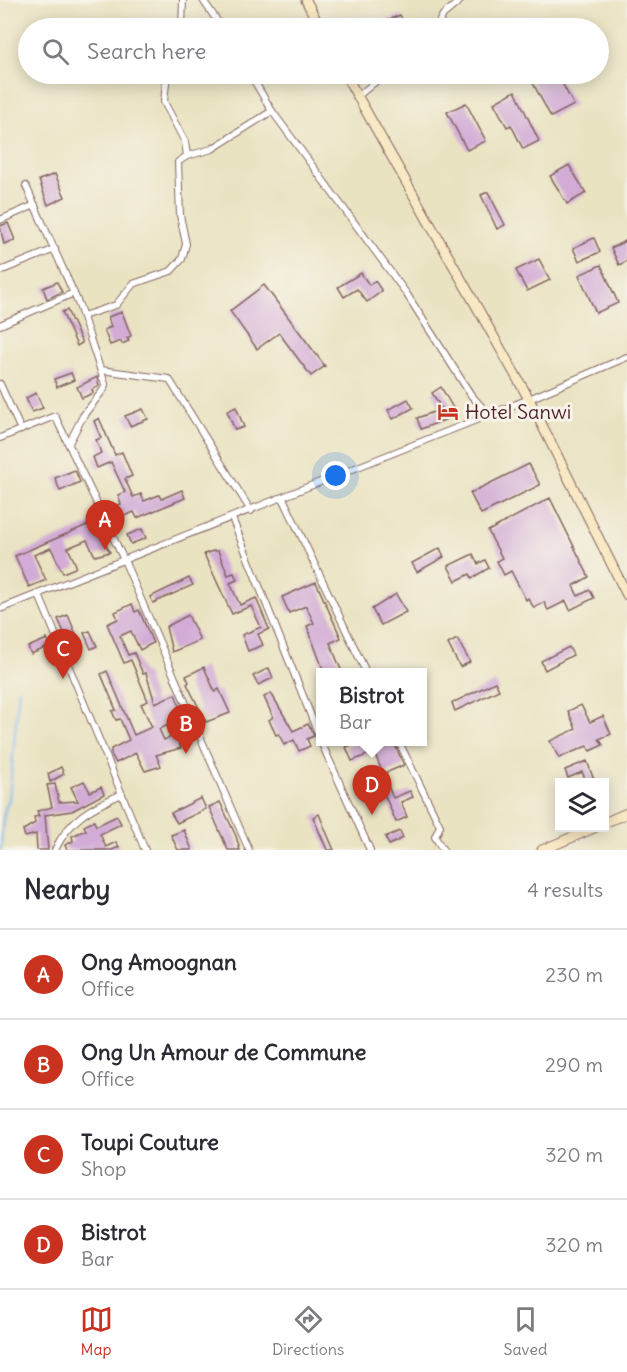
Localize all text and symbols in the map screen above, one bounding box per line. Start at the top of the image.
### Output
search box [18,18,609,84]
icon: search [39,35,72,68]
text: Search here [87,37,206,65]
place label: Hotel Sanwi [465,399,571,424]
hotel icon: Hotel Sanwi [436,400,460,424]
your location [321,461,350,490]
pin: A [86,500,124,550]
pin: C [44,630,82,679]
popup [316,668,427,746]
text: Bistrot [339,681,404,709]
pin: B [166,704,206,754]
text: Bar [339,709,372,734]
pin: D [352,766,392,815]
map controls [555,778,609,832]
button: layers [555,778,609,832]
text: Nearby [24,873,110,906]
text: 4 results [527,877,603,902]
text: Ong Amoognan [81,948,237,976]
text: A [37,962,50,987]
text: 230 m [545,962,603,987]
text: Office [81,976,135,1001]
text: Ong Un Amour de Commune [81,1038,366,1066]
text: B [37,1052,50,1077]
text: 290 m [545,1052,603,1077]
text: Office [81,1066,135,1091]
text: Toupi Couture [81,1128,219,1156]
text: C [37,1142,50,1167]
text: 320 m [545,1142,603,1167]
text: Shop [81,1156,126,1181]
text: Bistrot [81,1218,146,1246]
text: D [36,1232,51,1257]
text: 320 m [545,1232,603,1257]
text: Bar [81,1246,114,1271]
tab: Map [80,1303,113,1359]
tab: Directions [272,1303,344,1359]
tab: Saved [504,1303,547,1359]

